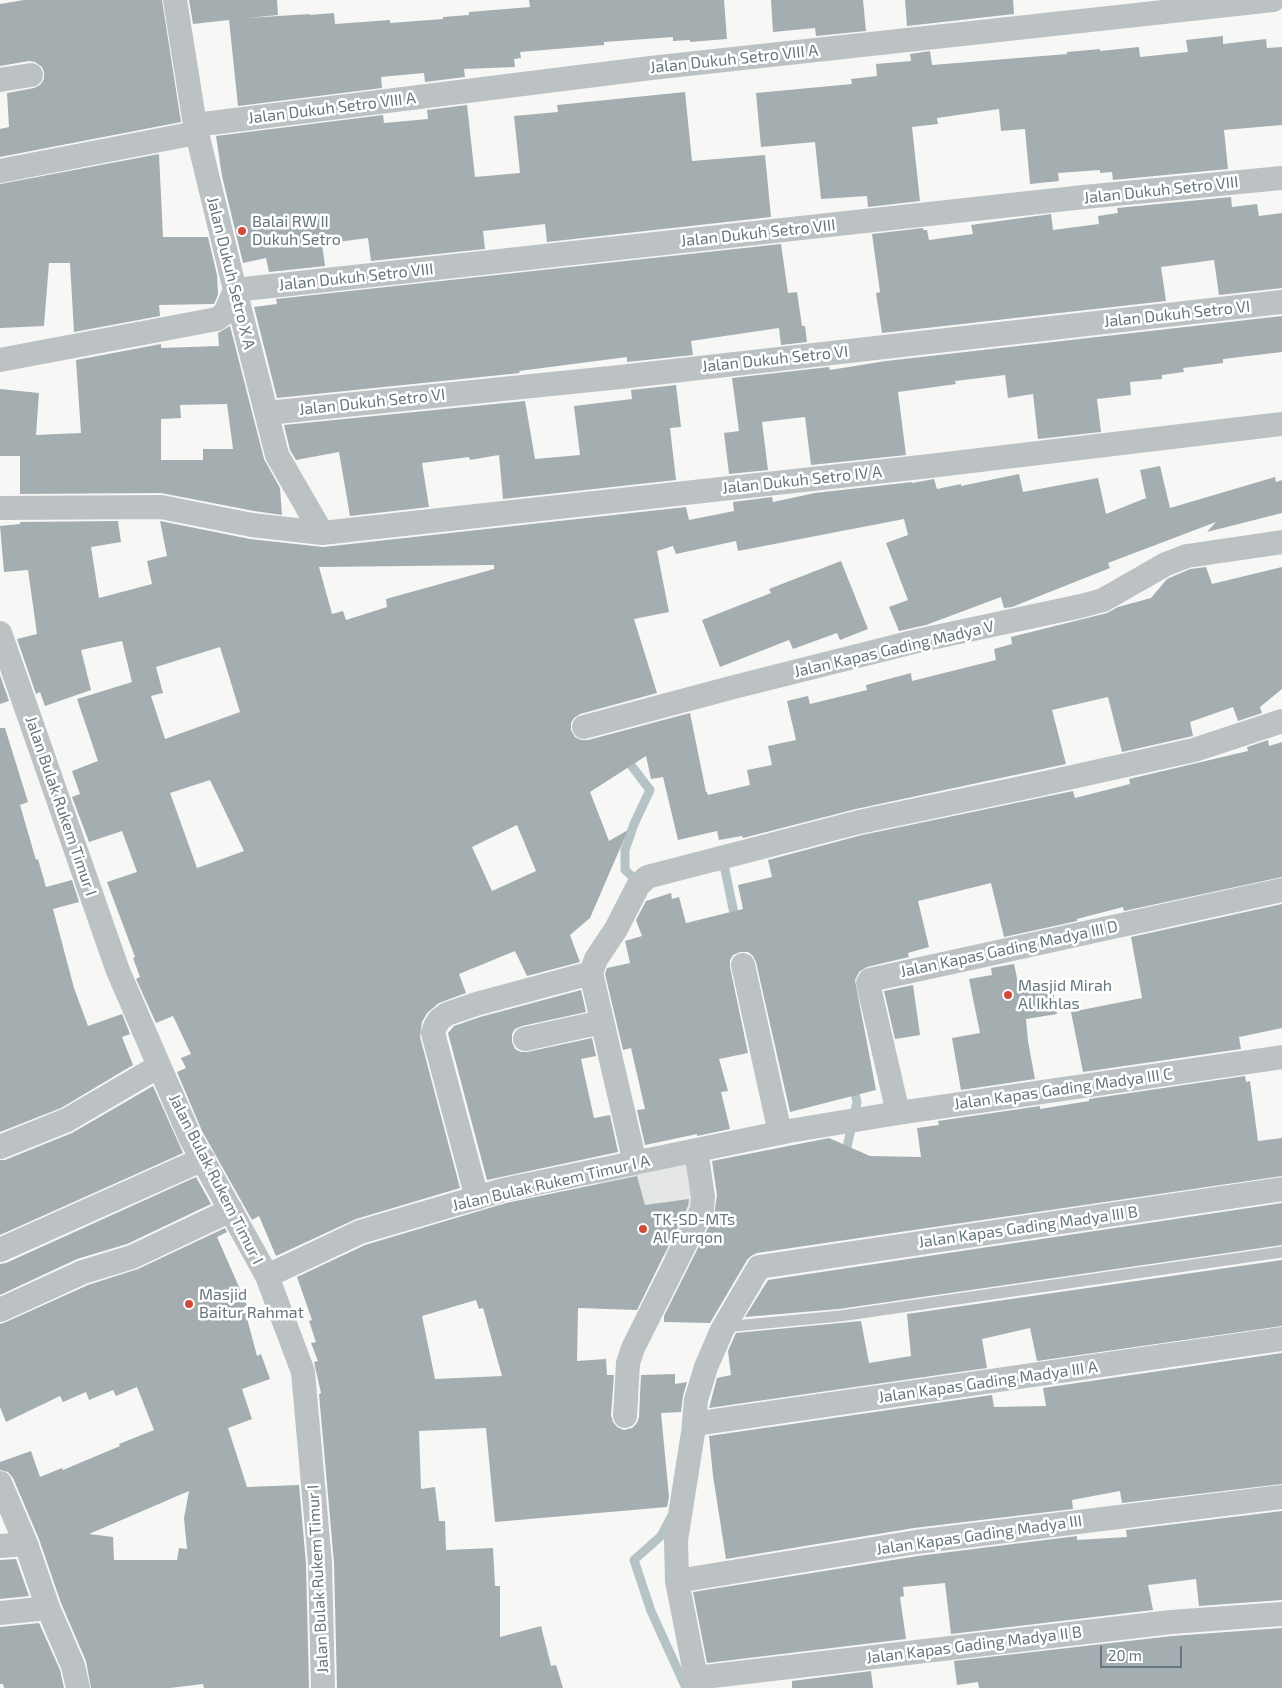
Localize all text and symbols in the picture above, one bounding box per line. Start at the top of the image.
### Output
street label: Jalan Dukuh Setro VIII A [649,41,819,77]
street label: Jalan Dukuh Setro VIII A [247,88,417,128]
street label: Jalan Dukuh Setro VIII [1083,172,1239,208]
street label: Jalan Dukuh Setro X A [203,195,259,351]
place label: Balai RW II Dukuh Setro [252,212,341,250]
street label: Jalan Dukuh Setro VIII [680,215,836,251]
marker: Balai RW II Dukuh Setro [236,225,248,237]
street label: Jalan Dukuh Setro VIII [278,259,434,295]
street label: Jalan Dukuh Setro VI [1103,297,1251,331]
street label: Jalan Dukuh Setro VI [701,342,849,376]
street label: Jalan Dukuh Setro VI [298,385,446,419]
street label: Jalan Dukuh Setro IV A [721,462,883,498]
street label: Jalan Kapas Gading Madya V [792,617,996,681]
street label: Jalan Bulak Rukem Timur I [21,714,101,898]
street label: Jalan Kapas Gading Madya III D [898,917,1120,981]
place label: Masjid Mirah Al Ikhlas [1018,976,1112,1014]
marker: Masjid Mirah Al Ikhlas [1002,989,1014,1001]
street label: Jalan Kapas Gading Madya III C [953,1064,1173,1114]
street label: Jalan Bulak Rukem Timur I [165,1091,267,1267]
street label: Jalan Bulak Rukem Timur I A [450,1151,652,1215]
street label: Jalan Kapas Gading Madya III B [917,1202,1139,1252]
place label: TK-SD-MTs Al Furqon [653,1210,735,1248]
marker: TK-SD-MTs Al Furqon [637,1223,649,1235]
place label: Masjid Baitur Rahmat [199,1285,304,1323]
marker: Masjid Baitur Rahmat [183,1298,195,1310]
street label: Jalan Kapas Gading Madya III A [877,1357,1099,1407]
street label: Jalan Bulak Rukem Timur I [303,1484,333,1674]
street label: Jalan Kapas Gading Madya III [875,1511,1083,1559]
street label: Jalan Kapas Gading Madya II B [865,1622,1083,1668]
scale bar [1102,1636,1184,1668]
text: 20 m [1108,1646,1142,1664]

